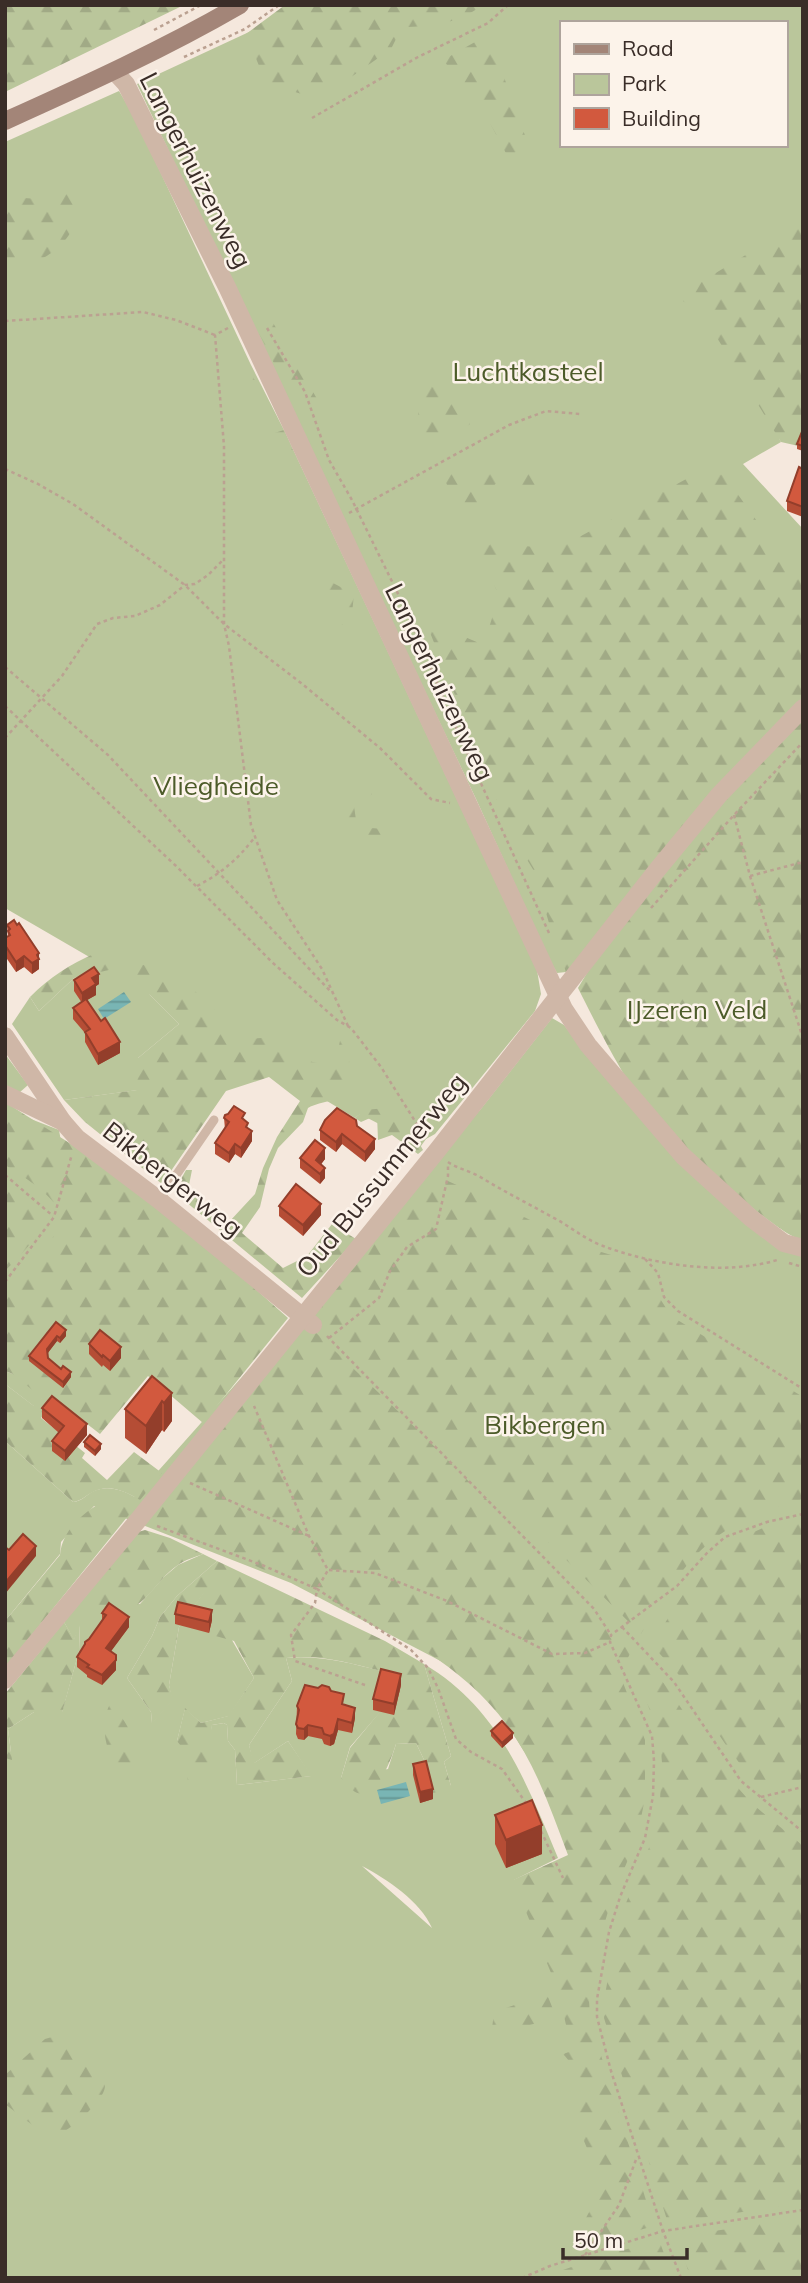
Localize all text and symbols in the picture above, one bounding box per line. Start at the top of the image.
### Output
legend [560,21,787,147]
text: Road [622,35,673,61]
street label: Langerhuizenweg [132,67,260,273]
text: Park [622,70,666,96]
text: Building [622,105,701,131]
park label: Luchtkasteel [452,355,604,388]
street label: Langerhuizenweg [378,578,502,786]
park label: Vliegheide [153,769,279,802]
park label: IJzeren Veld [627,993,767,1026]
street label: Oud Bussummerweg [289,1066,473,1284]
street label: Bikbergerweg [96,1114,250,1244]
park label: Bikbergen [484,1408,606,1441]
scale bar [563,2216,687,2260]
text: 50 m [574,2227,623,2253]

